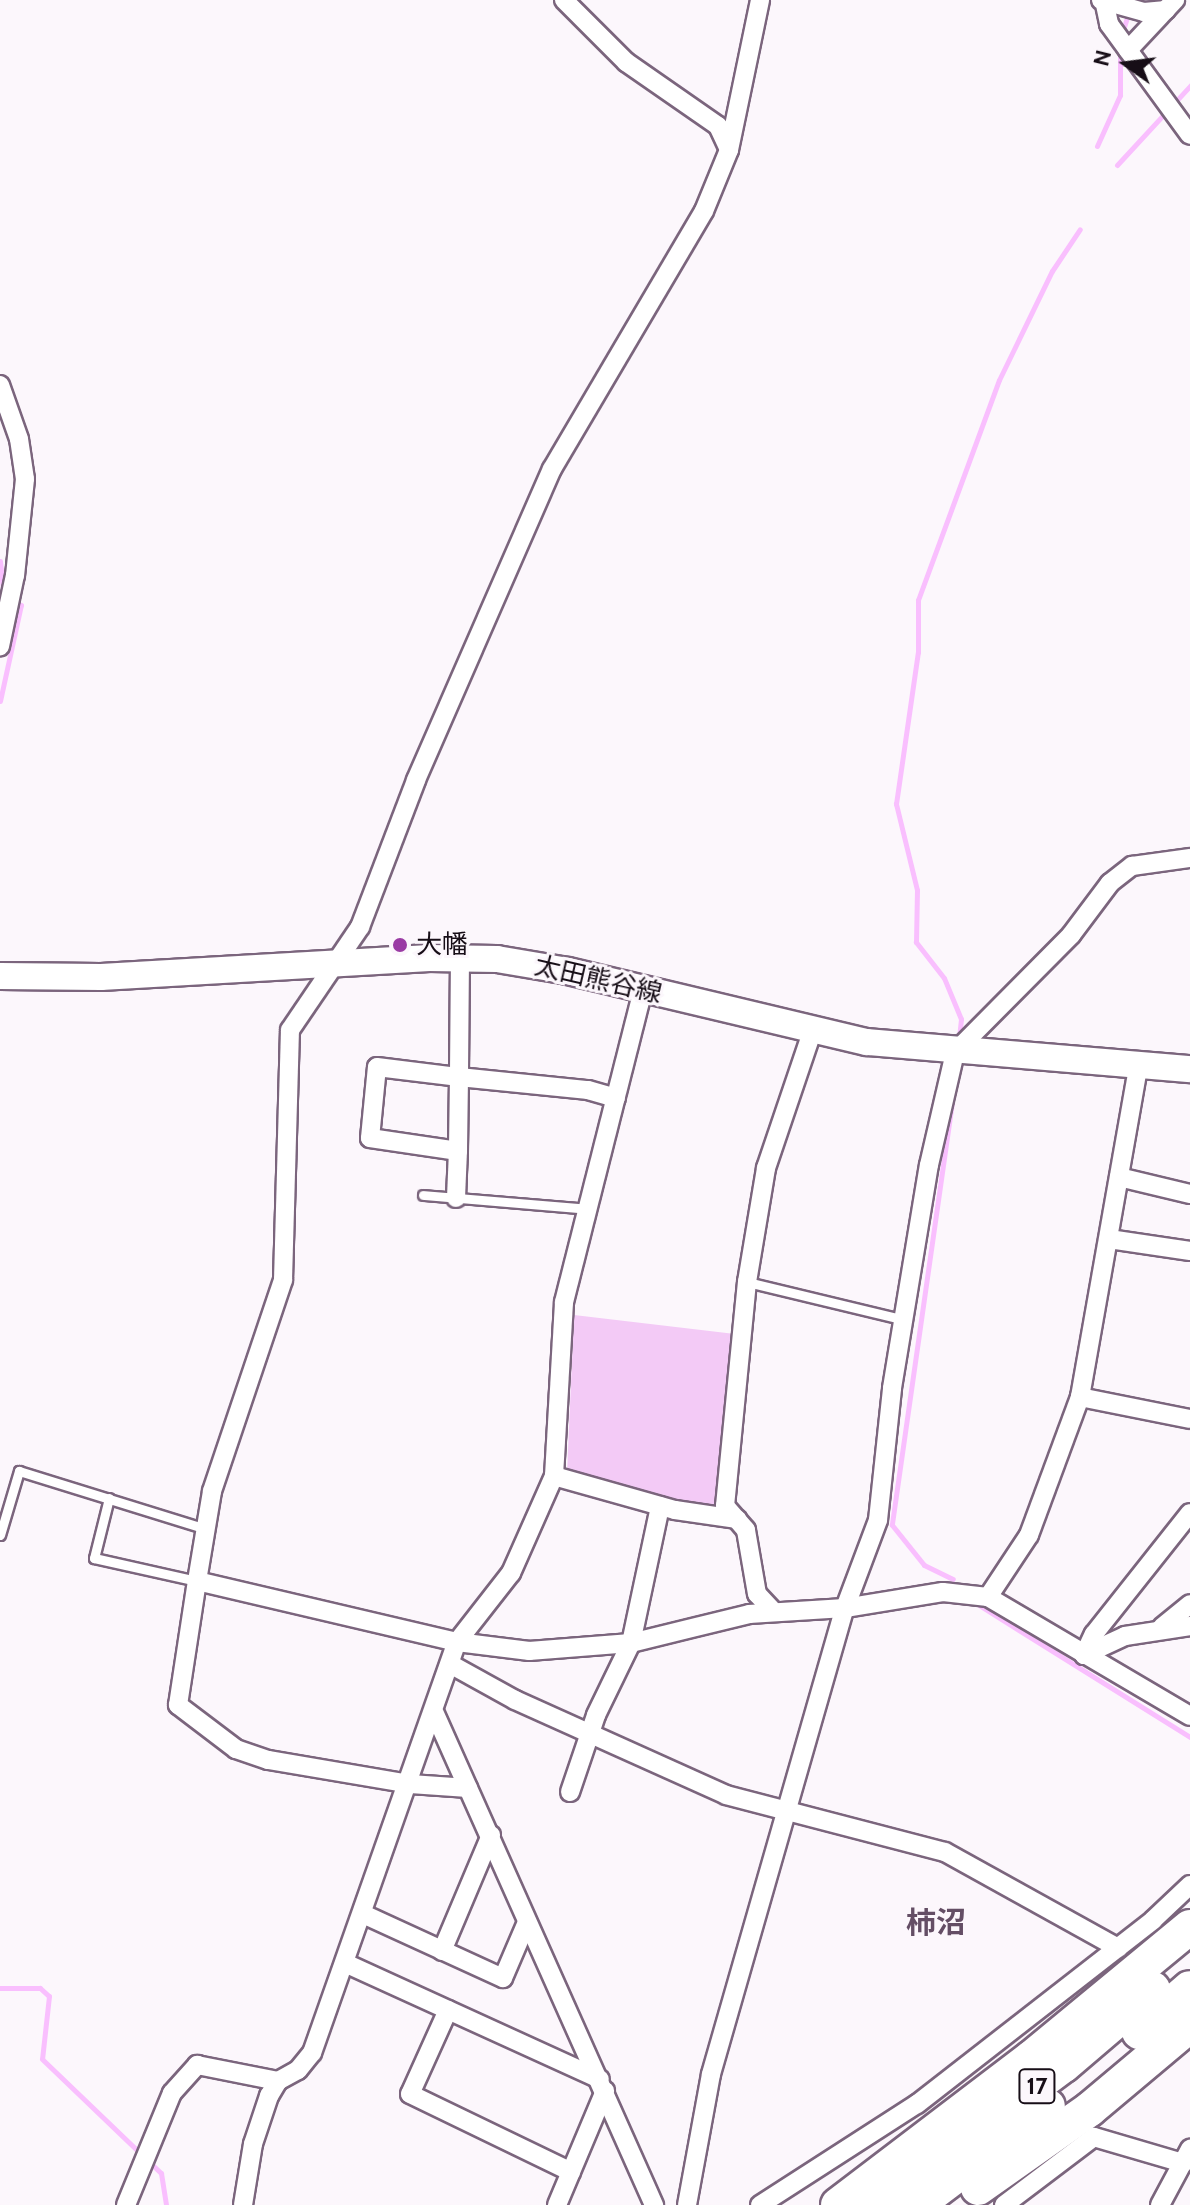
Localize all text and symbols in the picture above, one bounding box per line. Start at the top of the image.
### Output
north arrow [1086,24,1166,104]
text: N [1087,47,1117,69]
place label: 大幡 [416,929,468,961]
marker: 大幡 [391,936,409,954]
street label: 太田熊谷線 [531,950,665,1010]
district label: 柿沼 [906,1905,966,1941]
road number: 17 [1017,2066,1057,2106]

